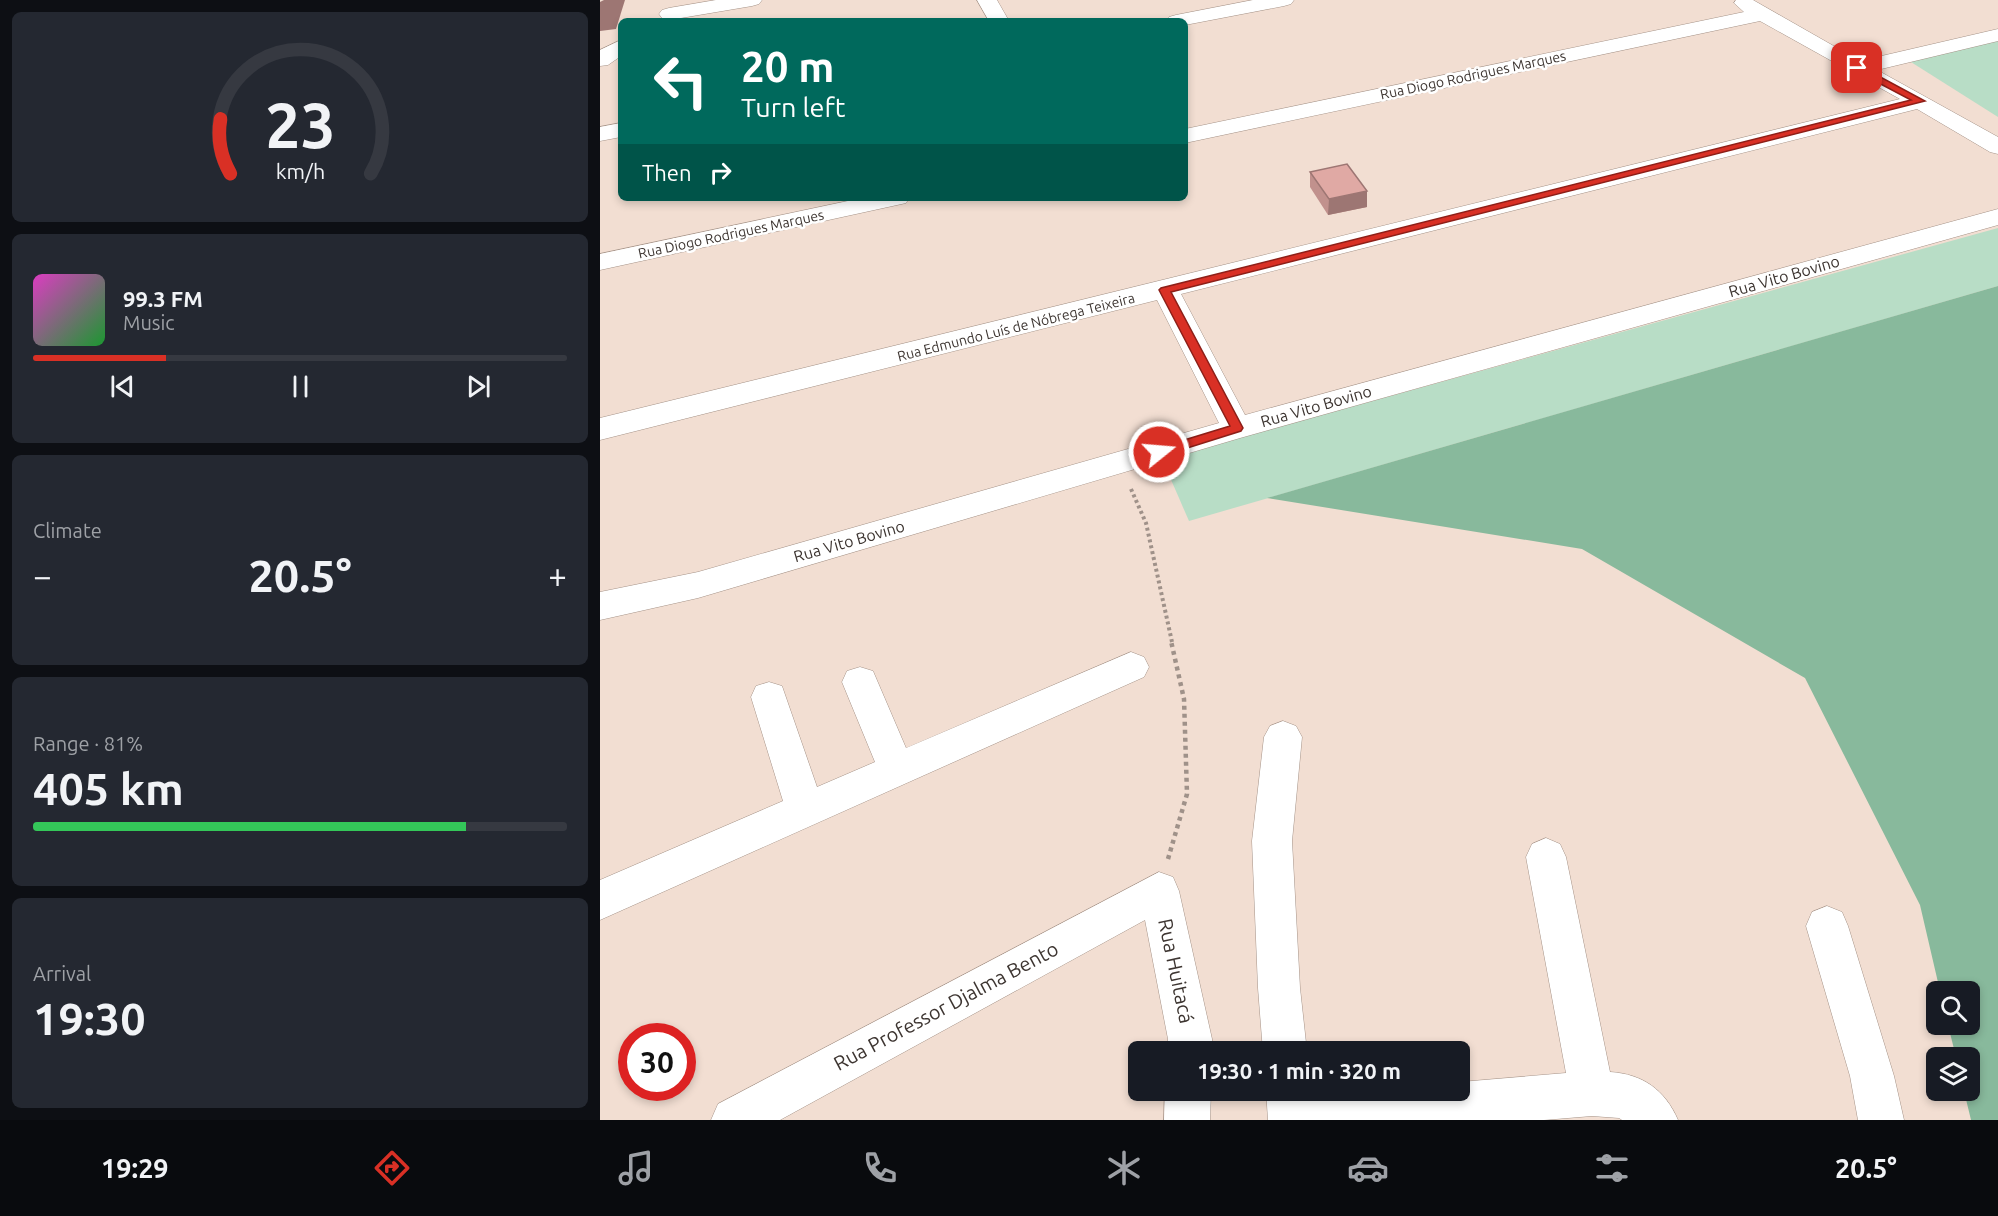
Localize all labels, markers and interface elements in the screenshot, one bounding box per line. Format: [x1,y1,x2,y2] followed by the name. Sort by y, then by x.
[642,42,720,120] icon: left
[1831,42,1882,93] pin
[741,43,835,90] text: 20 m
[1379,47,1567,103] street label: Rua Diogo Rodrigues Marques
[1840,51,1873,84] icon: arrive
[265,90,335,160] text: 23
[741,92,845,122] text: Turn left
[704,156,737,189] icon: right
[275,159,325,183] text: km/h
[642,160,692,185] text: Then
[637,206,825,262] street label: Rua Diogo Rodrigues Marques
[1726,252,1842,300] street label: Rua Vito Bovino
[123,286,203,311] text: 99.3 FM
[896,290,1136,364] street label: Rua Edmundo Luís de Nóbrega Teixeira
[123,311,175,334] text: Music
[106,370,139,403] icon: previous
[284,370,317,403] icon: pause
[462,370,495,403] icon: next
[1258,382,1374,430] street label: Rua Vito Bovino
[1127,420,1191,484] position arrow
[791,517,907,565] street label: Rua Vito Bovino
[33,519,102,542] text: Climate
[248,550,352,601] text: 20.5°
[33,557,52,594] text: −
[548,557,567,594] text: +
[33,732,143,755] text: Range · 81%
[33,763,184,814] text: 405 km
[1154,916,1199,1025] street label: Rua Huitacá
[830,936,1062,1075] street label: Rua Professor Djalma Bento
[33,962,91,985] text: Arrival
[1926,981,1980,1101] map controls
[1926,981,1980,1035] button: search
[33,993,146,1044] text: 19:30
[618,1023,696,1101] speed limit sign: 30
[1926,1047,1980,1101] button: layers
[1197,1058,1401,1083] text: 19:30 · 1 min · 320 m
[371,1147,413,1189] icon: directions
[615,1147,657,1189] icon: music
[859,1147,901,1189] icon: phone
[1103,1147,1145,1189] icon: climate
[1347,1147,1389,1189] icon: car
[1591,1147,1633,1189] icon: filters
[101,1153,169,1183] text: 19:29
[1835,1153,1897,1183] text: 20.5°

